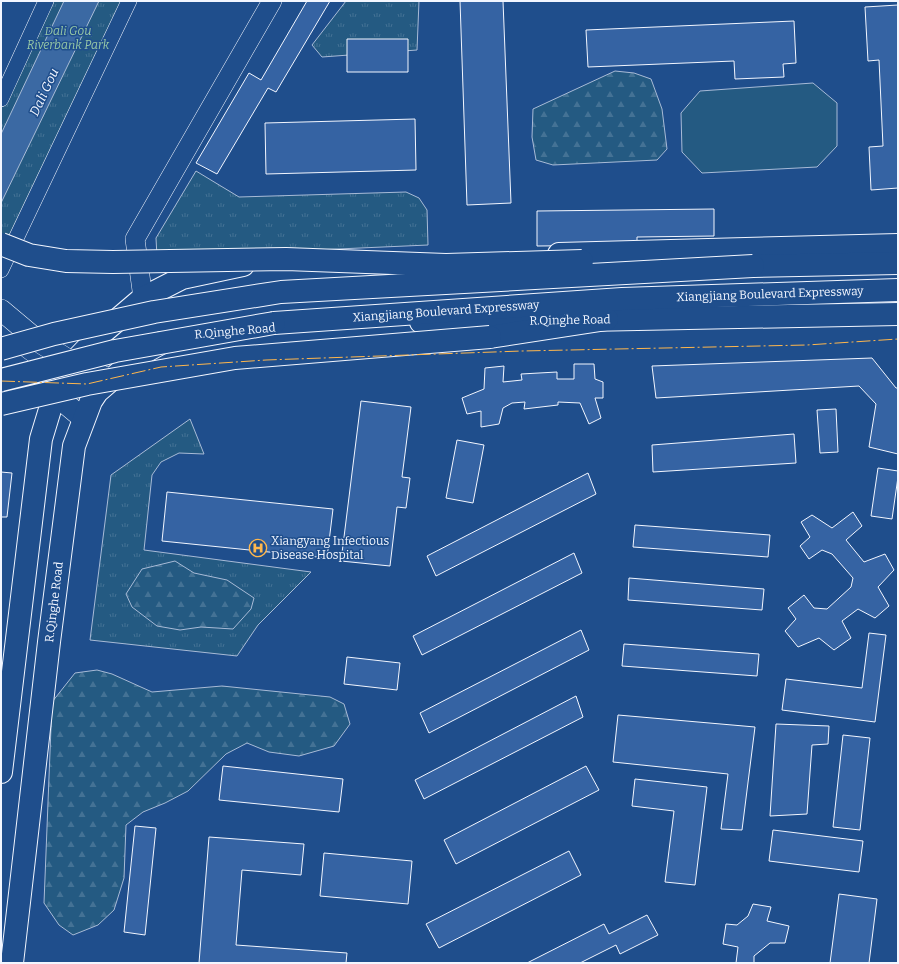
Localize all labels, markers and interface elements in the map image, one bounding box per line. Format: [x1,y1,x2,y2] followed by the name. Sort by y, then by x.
[27,24,110,52] park label: Dali Gou Riverbank Park
[26,66,62,118] water label: Dali Gou
[676,284,864,304] street label: Xiangjiang Boulevard Expressway
[352,297,541,325] street label: Xiangjiang Boulevard Expressway
[529,312,611,328] street label: R.Qinghe Road
[194,320,276,342] street label: R.Qinghe Road
[271,534,389,562] place label: Xiangyang Infectious Disease Hospital
[248,538,268,558] hospital icon: Xiangyang Infectious Disease Hospital
[42,561,66,643] street label: R.Qinghe Road

